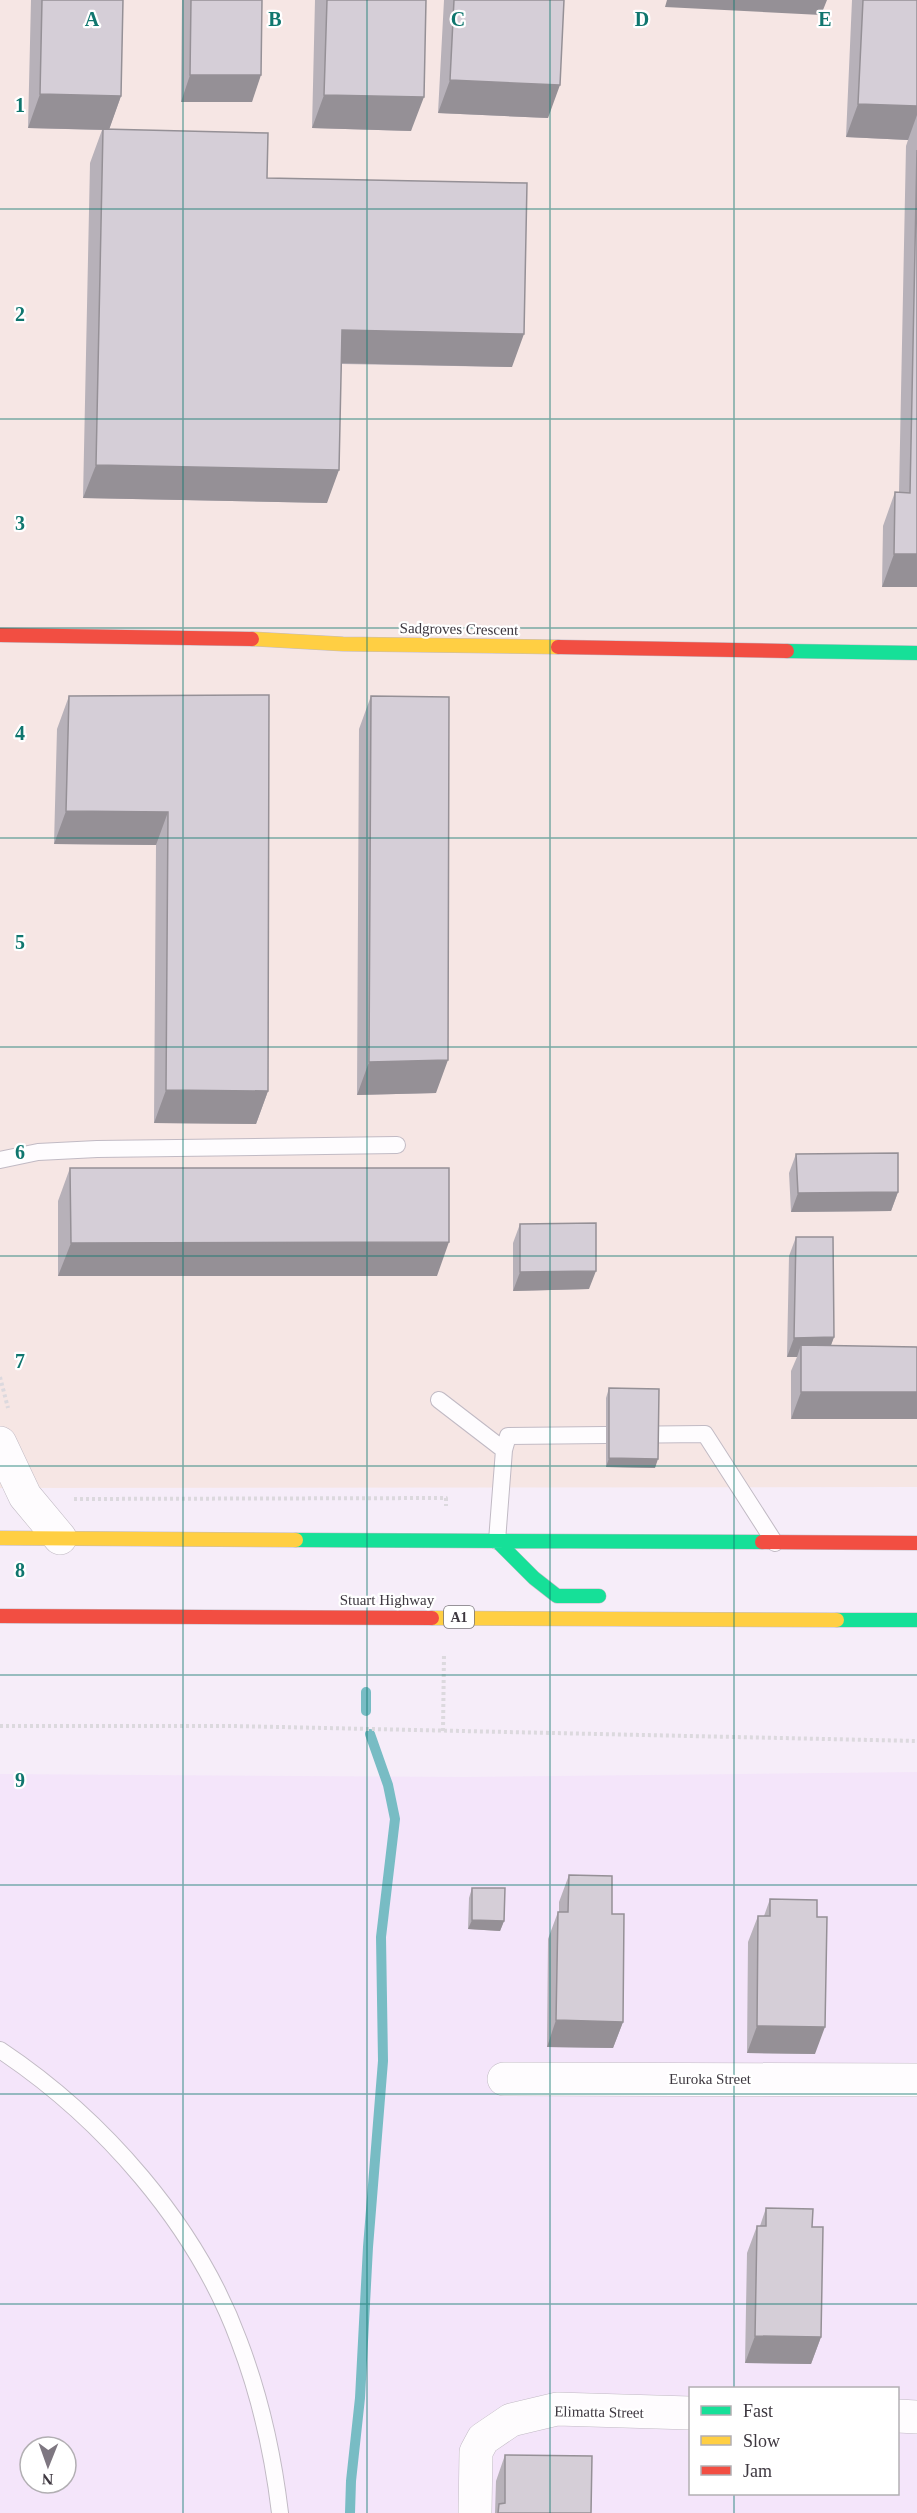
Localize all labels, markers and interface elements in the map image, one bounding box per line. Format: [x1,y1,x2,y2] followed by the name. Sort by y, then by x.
[85,8,100,30] text: A
[268,8,282,30] text: B
[451,8,465,30] text: C
[635,8,649,30] text: D
[818,8,832,30] text: E
[15,94,25,116] text: 1
[15,303,25,325] text: 2
[15,512,25,534] text: 3
[400,620,519,638] street label: Sadgroves Crescent
[15,722,25,744] text: 4
[15,931,25,953] text: 5
[15,1141,25,1163] text: 6
[15,1350,25,1372] text: 7
[15,1559,25,1581] text: 8
[340,1592,435,1608] street label: Stuart Highway
[444,1606,474,1628] road number: A1
[15,1769,25,1791] text: 9
[669,2071,752,2087] street label: Euroka Street
[689,2387,899,2495] legend
[743,2401,773,2421] text: Fast
[554,2403,645,2421] street label: Elimatta Street
[743,2431,780,2451] text: Slow
[18,2435,78,2495] north arrow
[743,2461,772,2481] text: Jam
[41,2471,54,2488] text: N

